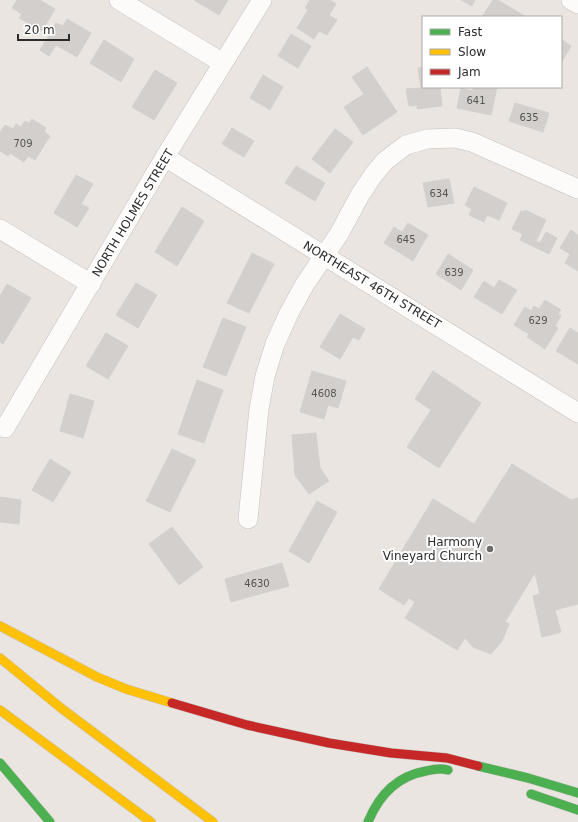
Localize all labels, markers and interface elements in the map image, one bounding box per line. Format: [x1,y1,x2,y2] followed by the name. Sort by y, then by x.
[18,16,69,42] scale bar
[422,16,562,88] legend
[24,23,55,37] text: 20 m
[458,25,482,39] text: Fast
[458,45,486,59] text: Slow
[457,65,481,79] text: Jam
[466,95,486,106] house number: 641
[519,112,539,123] house number: 635
[13,138,33,149] house number: 709
[89,146,177,279] street label: NORTH HOLMES STREET
[429,188,449,199] house number: 634
[396,234,416,245] house number: 645
[301,238,444,332] street label: NORTHEAST 46TH STREET
[444,267,464,278] house number: 639
[528,315,548,326] house number: 629
[311,388,337,399] house number: 4608
[383,535,482,563] place label: Harmony Vineyard Church
[485,544,495,554] marker: Harmony Vineyard Church
[244,578,270,589] house number: 4630

